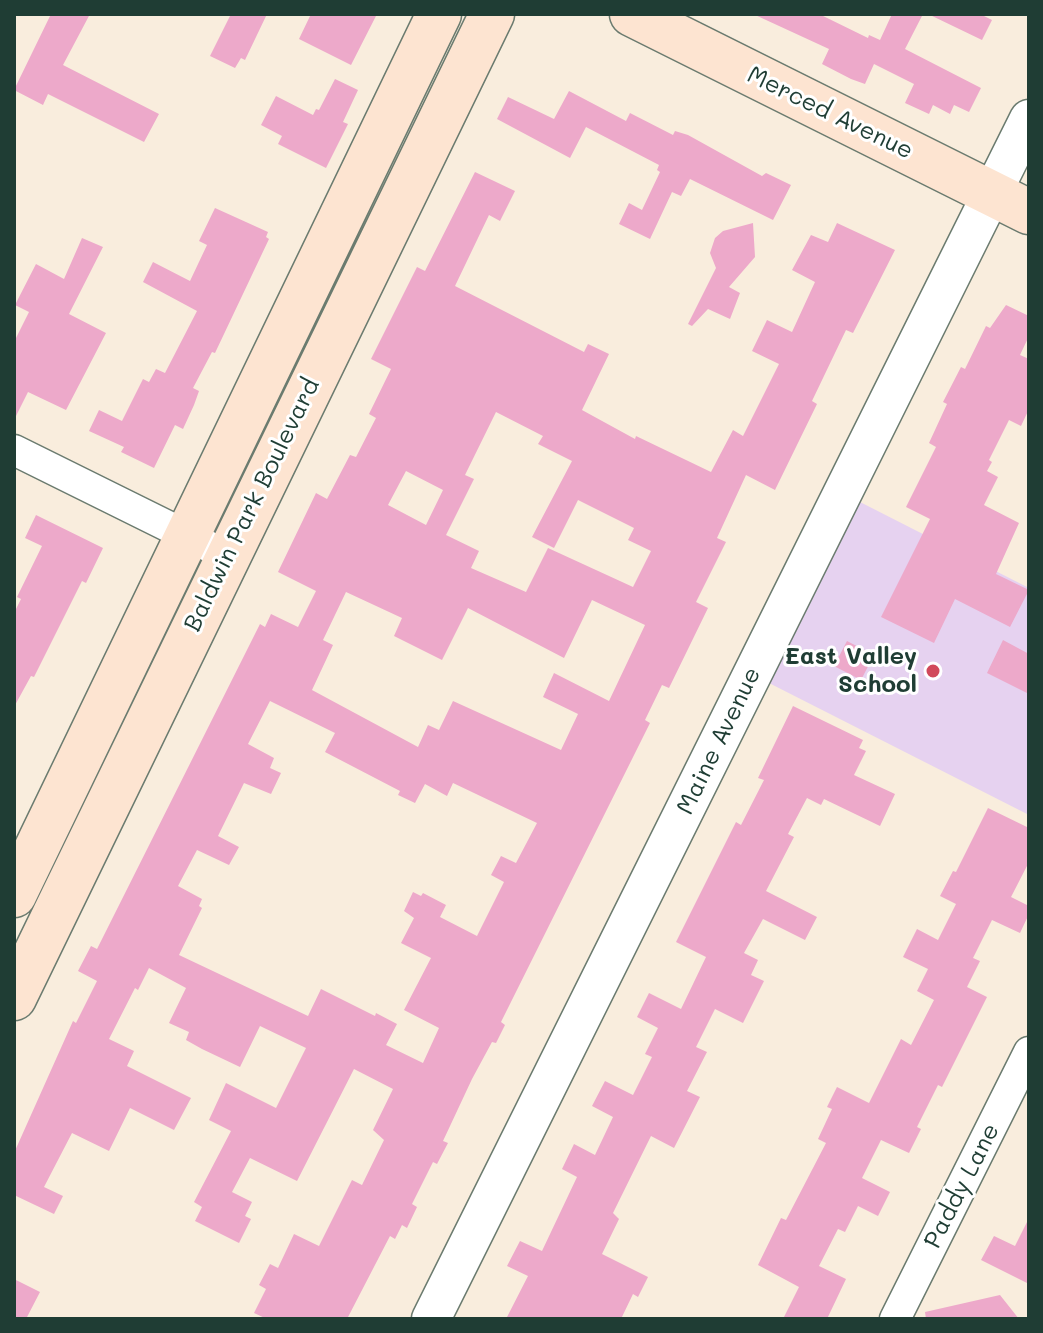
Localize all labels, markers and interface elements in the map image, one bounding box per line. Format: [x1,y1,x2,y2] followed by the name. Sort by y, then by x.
[742,60,918,166] street label: Merced Avenue
[178,374,326,636] street label: Baldwin Park Boulevard
[785,643,917,699] place label: East Valley School
[924,662,942,680] marker: East Valley School
[671,663,767,819] street label: Maine Avenue
[918,1119,1006,1253] street label: Paddy Lane

